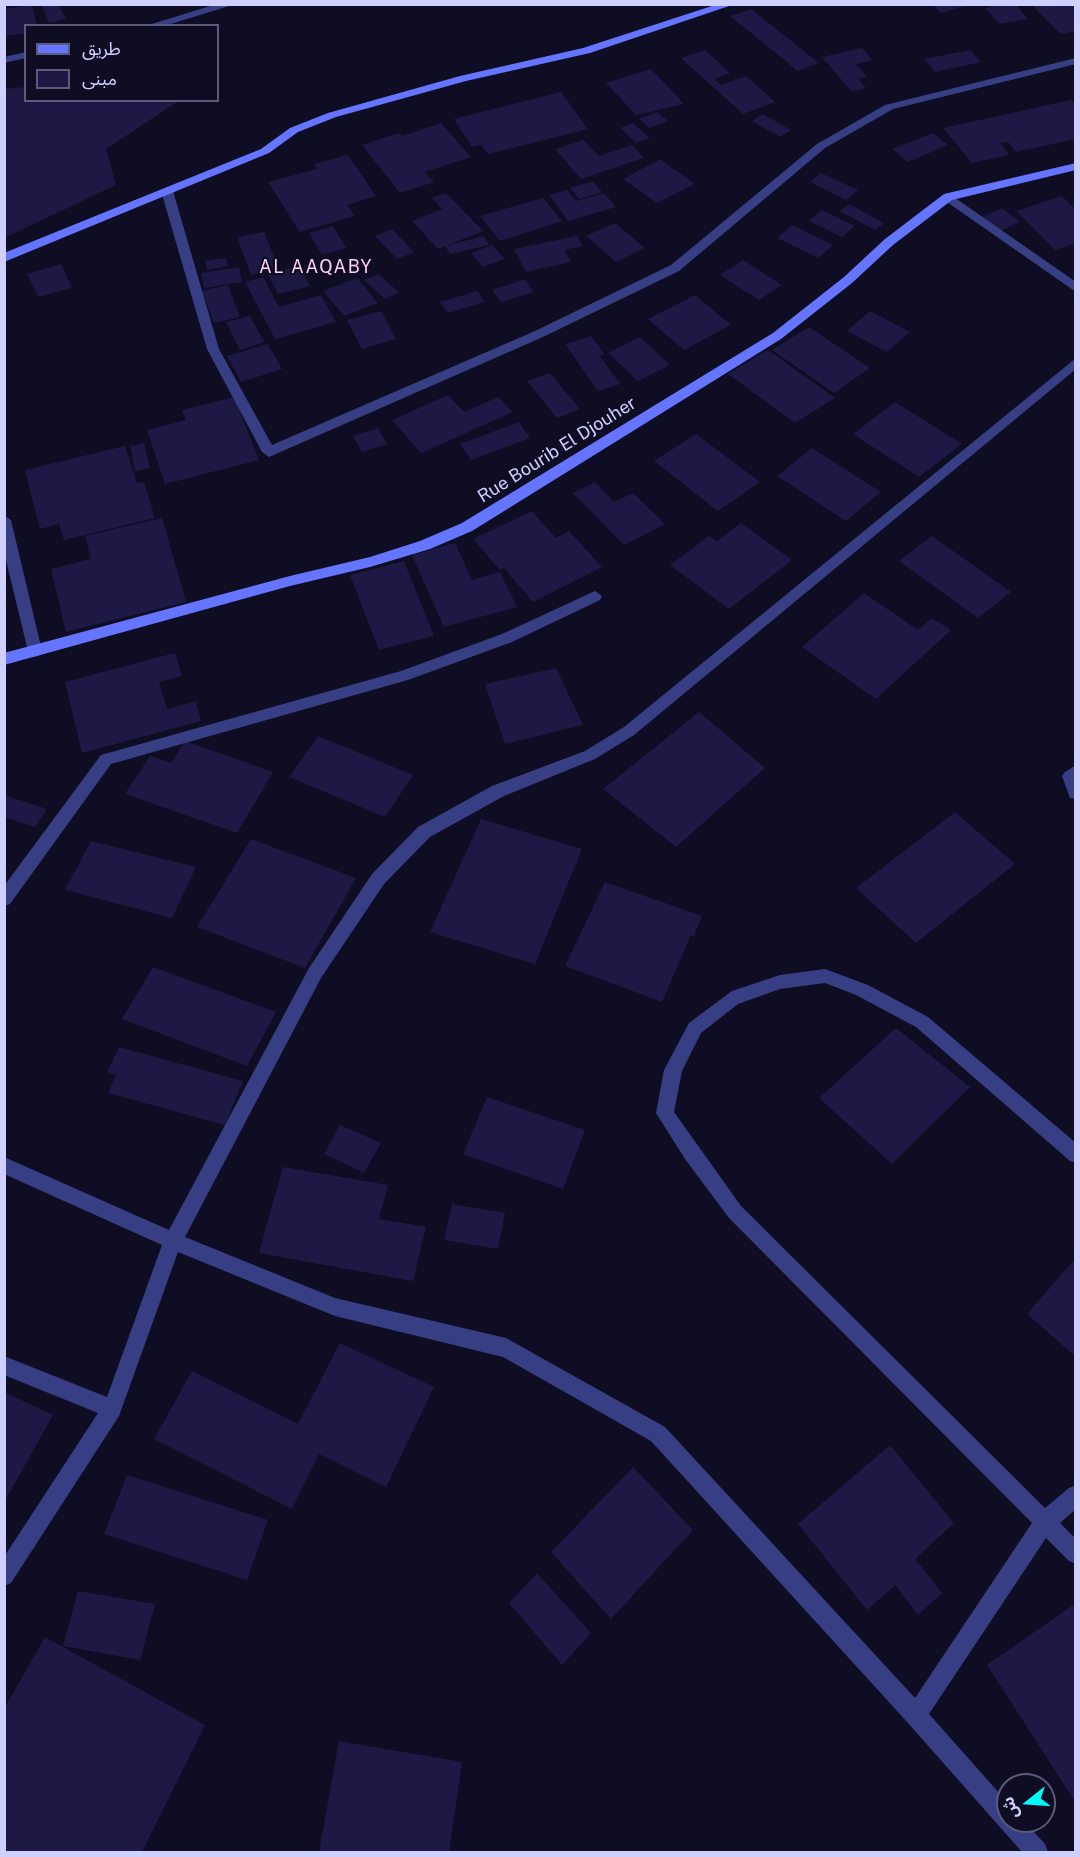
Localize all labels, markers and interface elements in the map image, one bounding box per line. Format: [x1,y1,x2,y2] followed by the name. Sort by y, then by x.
[24,24,219,102] legend
[82,38,121,59] text: طريق
[82,68,117,89] text: مبنى
[259,256,373,278] district label: AL AAQABY
[474,392,640,508] street label: Rue Bourib El Djouher
[996,1773,1056,1833] north arrow
[998,1795,1023,1821] text: ش

